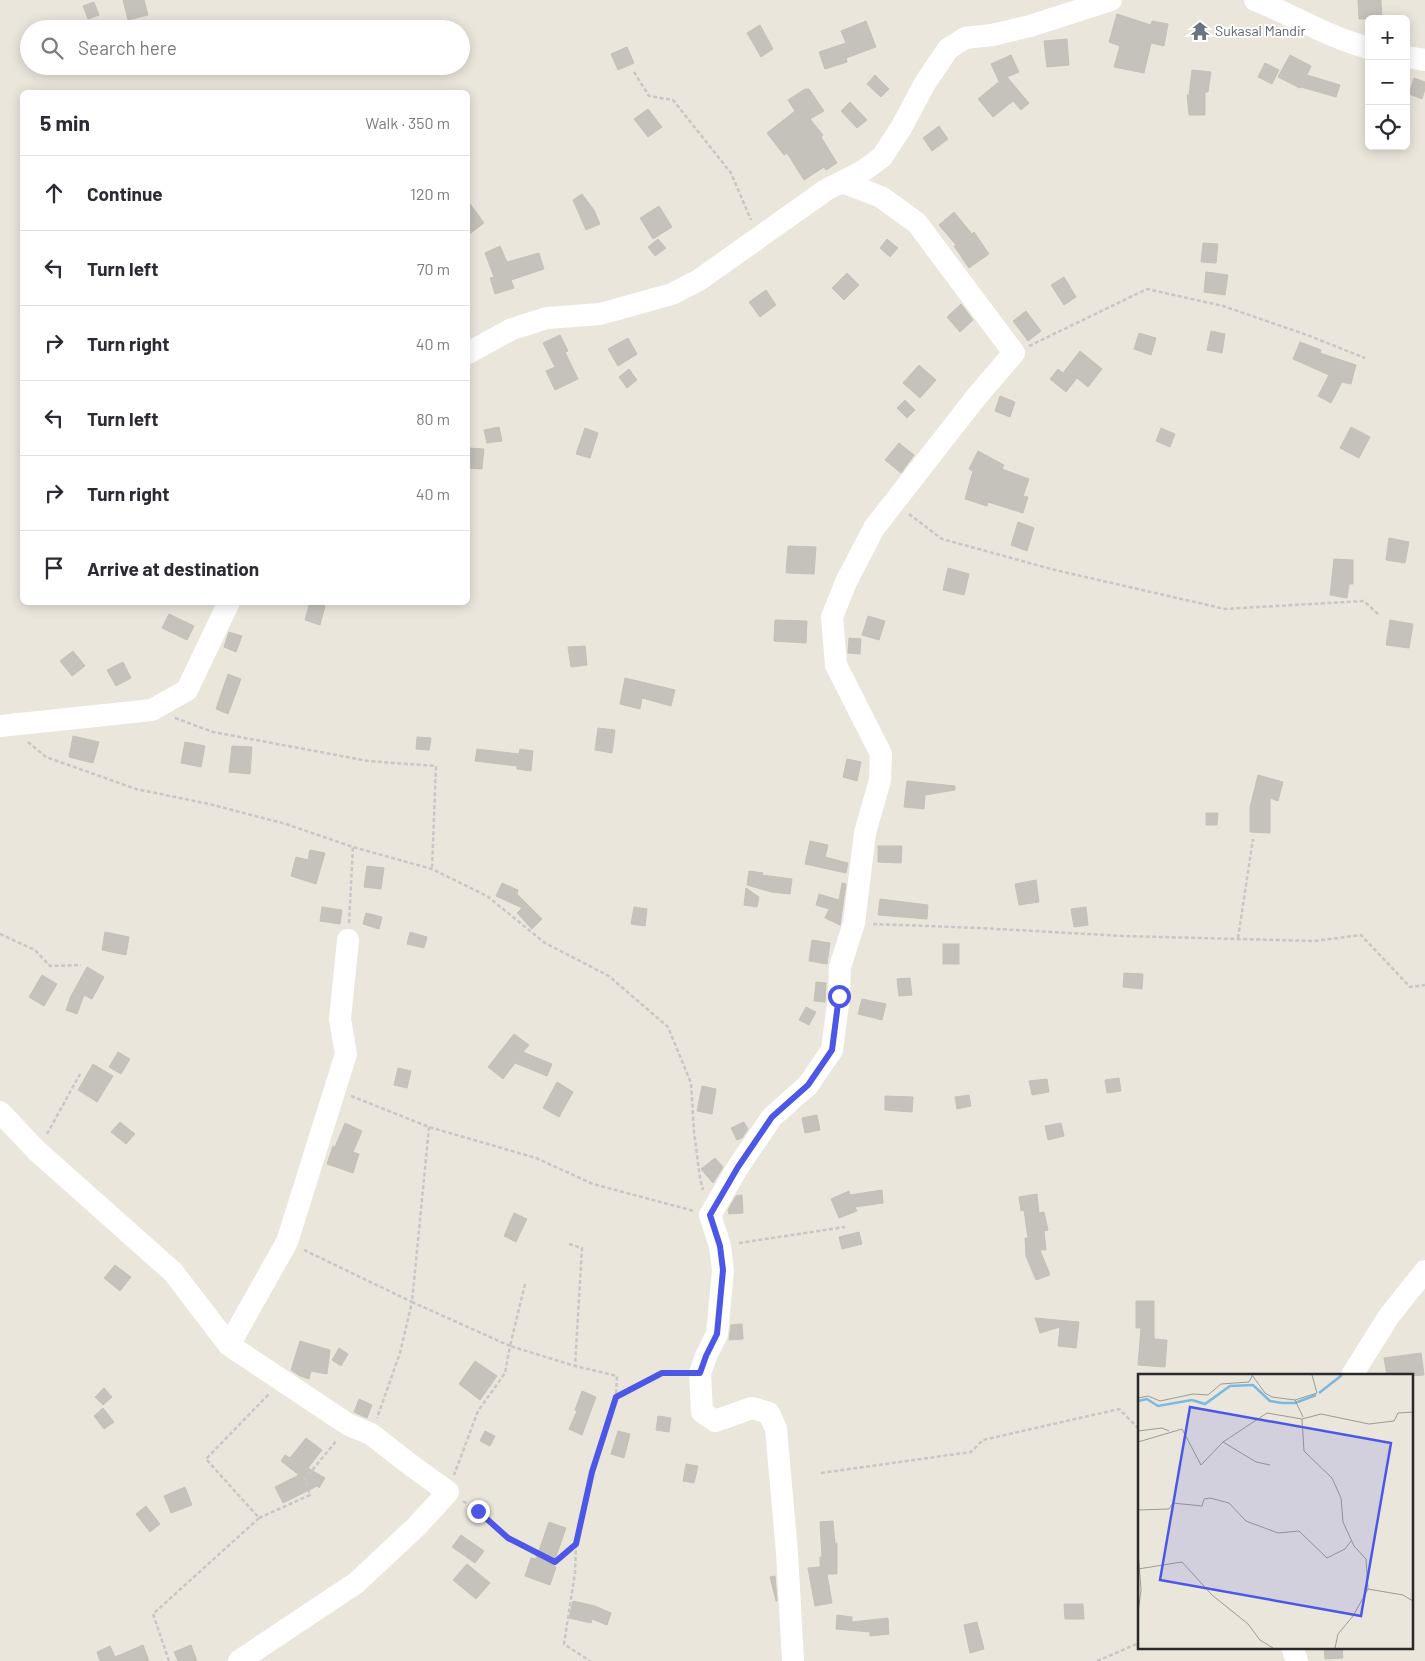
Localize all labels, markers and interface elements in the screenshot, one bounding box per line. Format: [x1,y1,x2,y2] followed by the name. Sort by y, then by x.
[1365,15,1410,150] map controls
[1365,15,1410,60] button: +
[20,20,470,75] search box
[1189,20,1211,42] temple icon: Sukasal Mandir
[1215,22,1306,39] place label: Sukasal Mandir
[38,34,66,62] icon: search
[78,36,177,59] text: Search here
[1365,60,1410,105] button: −
[1365,105,1410,150] button: locate
[40,110,90,135] text: 5 min
[365,113,450,132] text: Walk · 350 m
[40,179,68,207] icon: ahead
[87,182,163,205] text: Continue
[410,184,450,203] text: 120 m
[40,254,68,282] icon: left
[87,257,158,280] text: Turn left
[417,259,450,278] text: 70 m
[40,329,68,357] icon: right
[87,332,169,355] text: Turn right
[416,334,450,353] text: 40 m
[40,404,68,432] icon: left
[87,407,158,430] text: Turn left
[416,409,450,428] text: 80 m
[40,479,68,507] icon: right
[87,482,169,505] text: Turn right
[416,484,450,503] text: 40 m
[40,554,68,582] icon: arrive
[87,557,259,580] text: Arrive at destination
[828,985,851,1008] route start
[1138,1374,1412,1648] inset map
[467,1500,490,1523] route end

